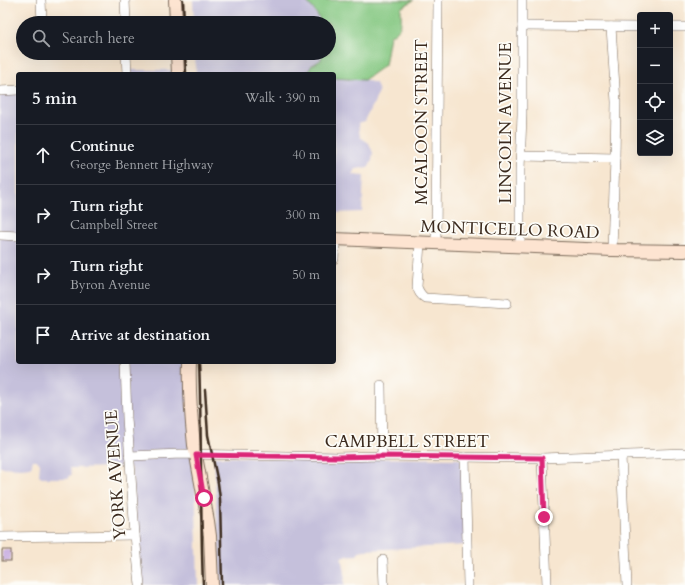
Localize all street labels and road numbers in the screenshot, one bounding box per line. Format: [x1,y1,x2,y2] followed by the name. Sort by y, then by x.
[410,39,433,205] street label: MCALOON STREET
[494,42,517,204] street label: LINCOLN AVENUE
[420,215,600,244] street label: MONTICELLO ROAD
[99,409,132,541] street label: YORK AVENUE
[325,430,489,453] street label: CAMPBELL STREET

